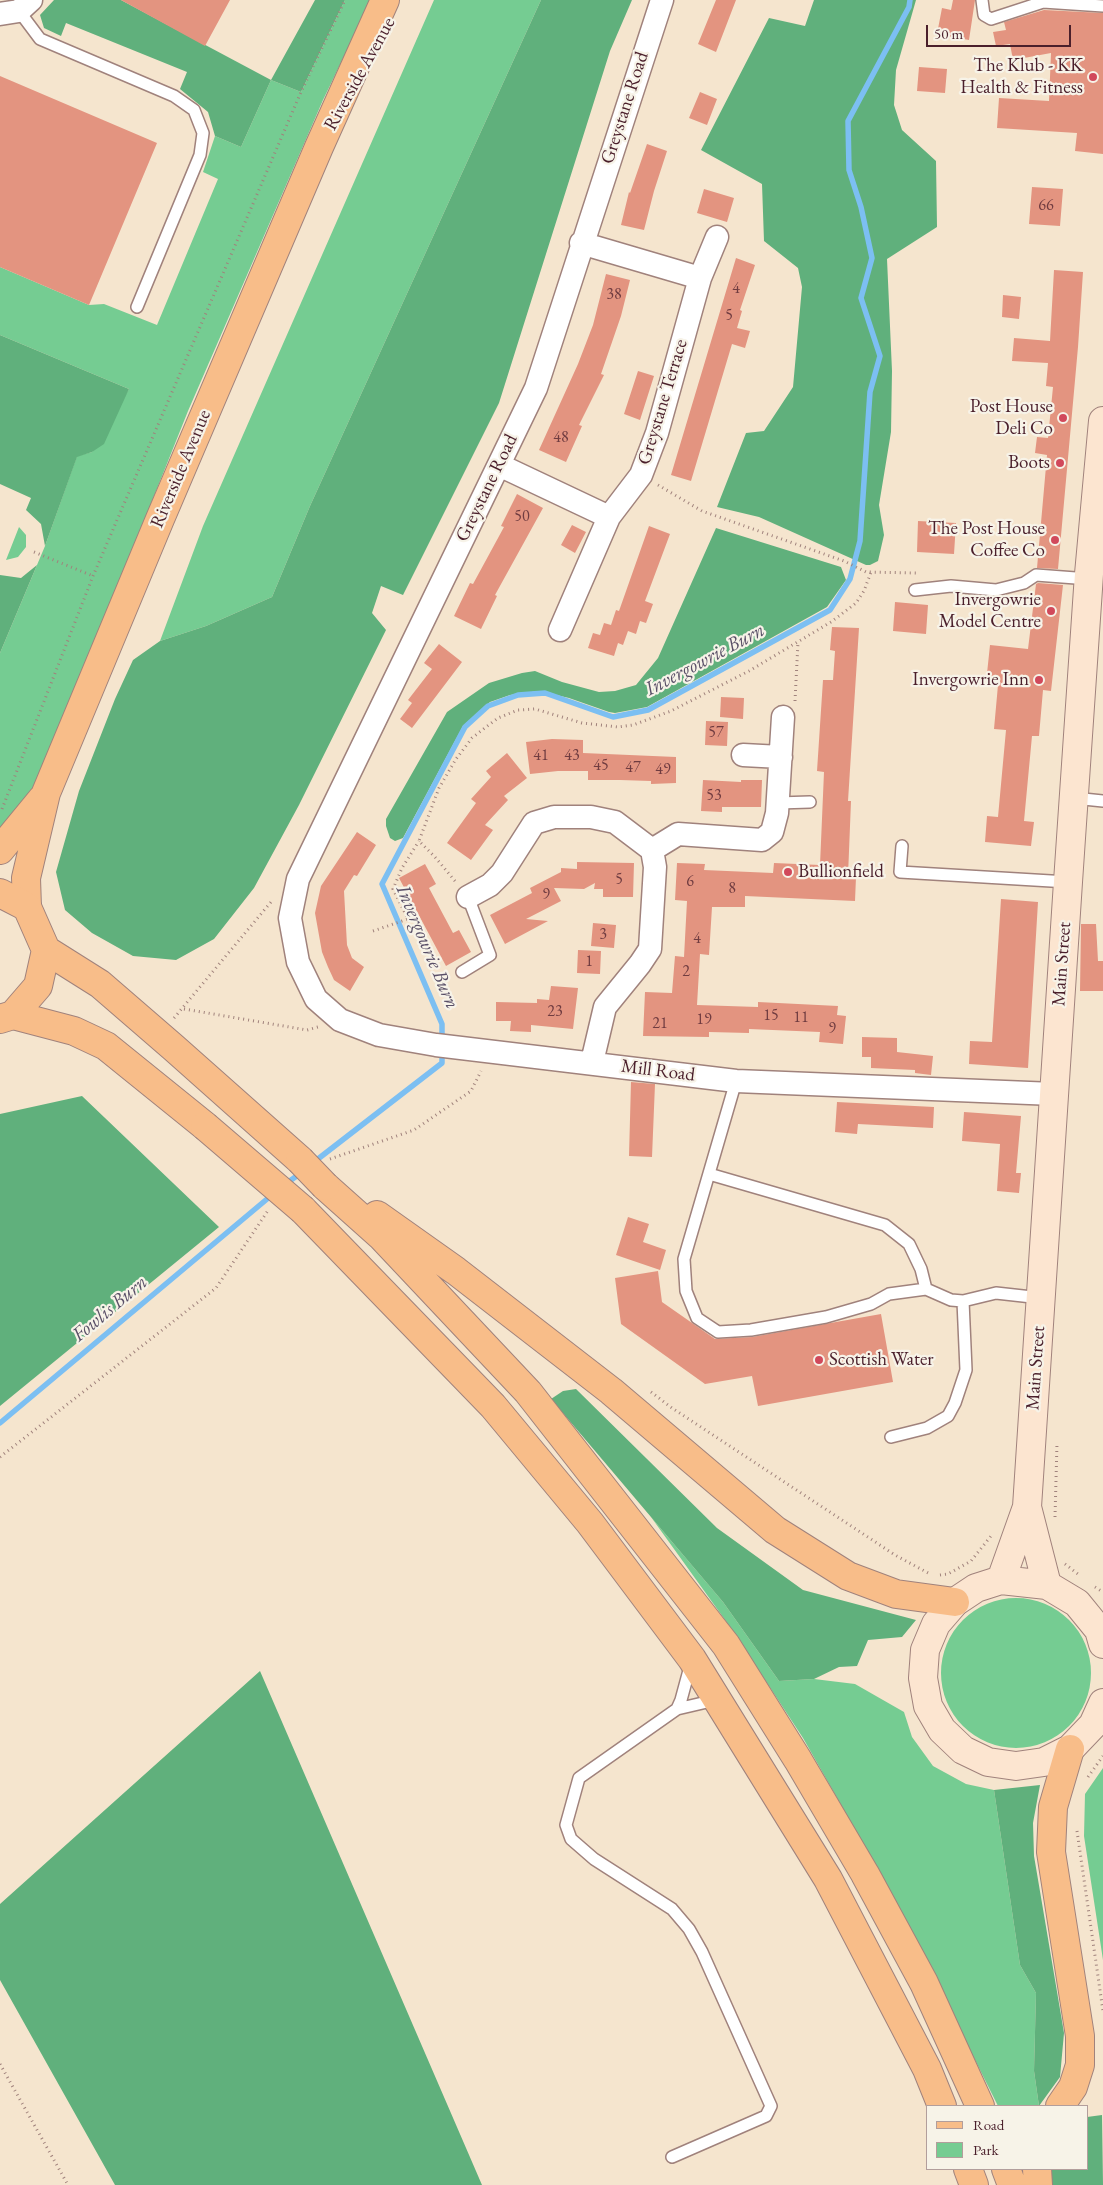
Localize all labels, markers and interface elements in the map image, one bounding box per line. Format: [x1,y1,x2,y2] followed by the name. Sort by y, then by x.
[319,13,401,135] street label: Riverside Avenue
[928,15,1073,47] scale bar
[934,24,963,43] text: 50 m
[596,49,654,167] street label: Greystane Road
[960,55,1083,99] place label: The Klub - KK Health & Fitness
[1087,71,1099,83] marker: The Klub - KK Health & Fitness
[1038,196,1054,216] house number: 66
[732,279,740,299] house number: 4
[606,285,622,305] house number: 38
[725,306,733,326] house number: 5
[633,336,693,468] street label: Greystane Terrace
[970,396,1053,440] place label: Post House Deli Co
[146,407,216,531] street label: Riverside Avenue
[1057,412,1069,424] marker: Post House Deli Co
[553,428,569,448] house number: 48
[451,431,523,545] street label: Greystane Road
[1008,452,1050,474] place label: Boots
[1054,457,1066,469] marker: Boots
[514,507,530,527] house number: 50
[928,518,1045,562] place label: The Post House Coffee Co
[1049,534,1061,546] marker: The Post House Coffee Co
[939,589,1041,633] place label: Invergowrie Model Centre
[1045,605,1057,617] marker: Invergowrie Model Centre
[641,618,769,702] water label: Invergowrie Burn
[912,669,1029,691] place label: Invergowrie Inn
[1033,674,1045,686] marker: Invergowrie Inn
[708,723,724,743] house number: 57
[533,746,549,766] house number: 41
[564,746,580,766] house number: 43
[593,756,609,776] house number: 45
[625,758,641,778] house number: 47
[655,760,671,780] house number: 49
[706,786,722,806] house number: 53
[798,861,884,883] place label: Bullionfield
[782,866,794,878] marker: Bullionfield
[615,870,623,890] house number: 5
[686,872,694,892] house number: 6
[728,879,736,899] house number: 8
[390,882,464,1012] water label: Invergowrie Burn
[542,885,550,905] house number: 9
[1048,921,1076,1007] street label: Main Street
[599,925,607,945] house number: 3
[693,929,701,949] house number: 4
[585,952,593,972] house number: 1
[682,962,690,982] house number: 2
[547,1002,563,1022] house number: 23
[763,1006,779,1026] house number: 15
[793,1008,809,1028] house number: 11
[696,1010,712,1030] house number: 19
[652,1014,668,1034] house number: 21
[828,1019,836,1039] house number: 9
[620,1055,696,1087] street label: Mill Road
[68,1271,152,1347] water label: Fowlis Burn
[1022,1325,1050,1411] street label: Main Street
[829,1349,934,1371] place label: Scottish Water
[813,1354,825,1366] marker: Scottish Water
[926,2105,1088,2170] legend
[973,2115,1004,2134] text: Road
[973,2140,999,2159] text: Park

